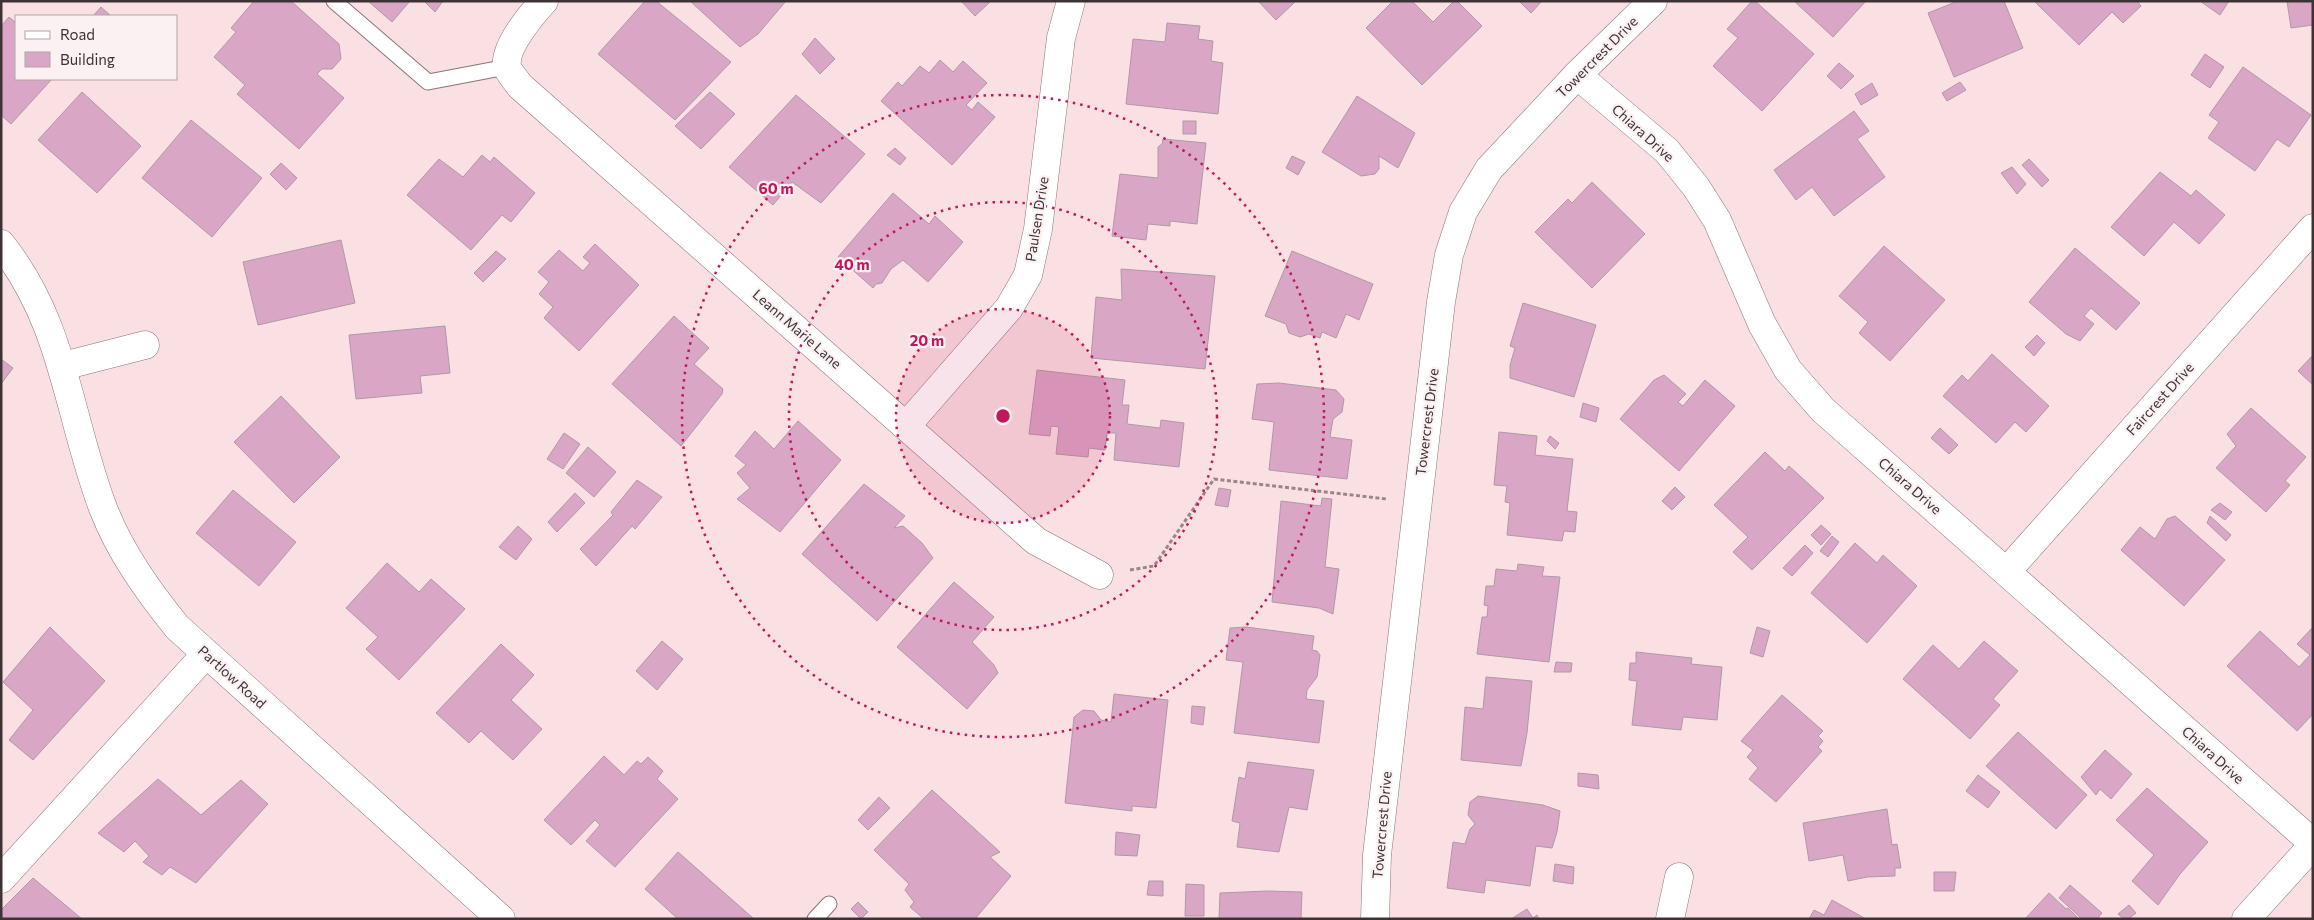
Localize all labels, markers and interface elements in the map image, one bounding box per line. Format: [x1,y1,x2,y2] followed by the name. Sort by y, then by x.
[1552,12,1641,101] street label: Towercrest Drive
[15,15,178,80] legend
[60,25,95,43] text: Road
[60,50,115,68] text: Building
[1609,100,1678,165] street label: Chiara Drive
[1021,175,1052,263] street label: Paulsen Drive
[758,179,794,197] text: 60 m
[834,255,870,273] text: 40 m
[749,285,845,372] street label: Leann Marie Lane
[910,331,944,349] text: 20 m
[2122,359,2197,439] street label: Faircrest Drive
[1411,367,1442,477] street label: Towercrest Drive
[994,407,1012,425] centre of rings
[1875,454,1945,518] street label: Chiara Drive
[195,642,270,712] street label: Partlow Road
[2179,722,2248,787] street label: Chiara Drive
[1368,770,1395,879] street label: Towercrest Drive

